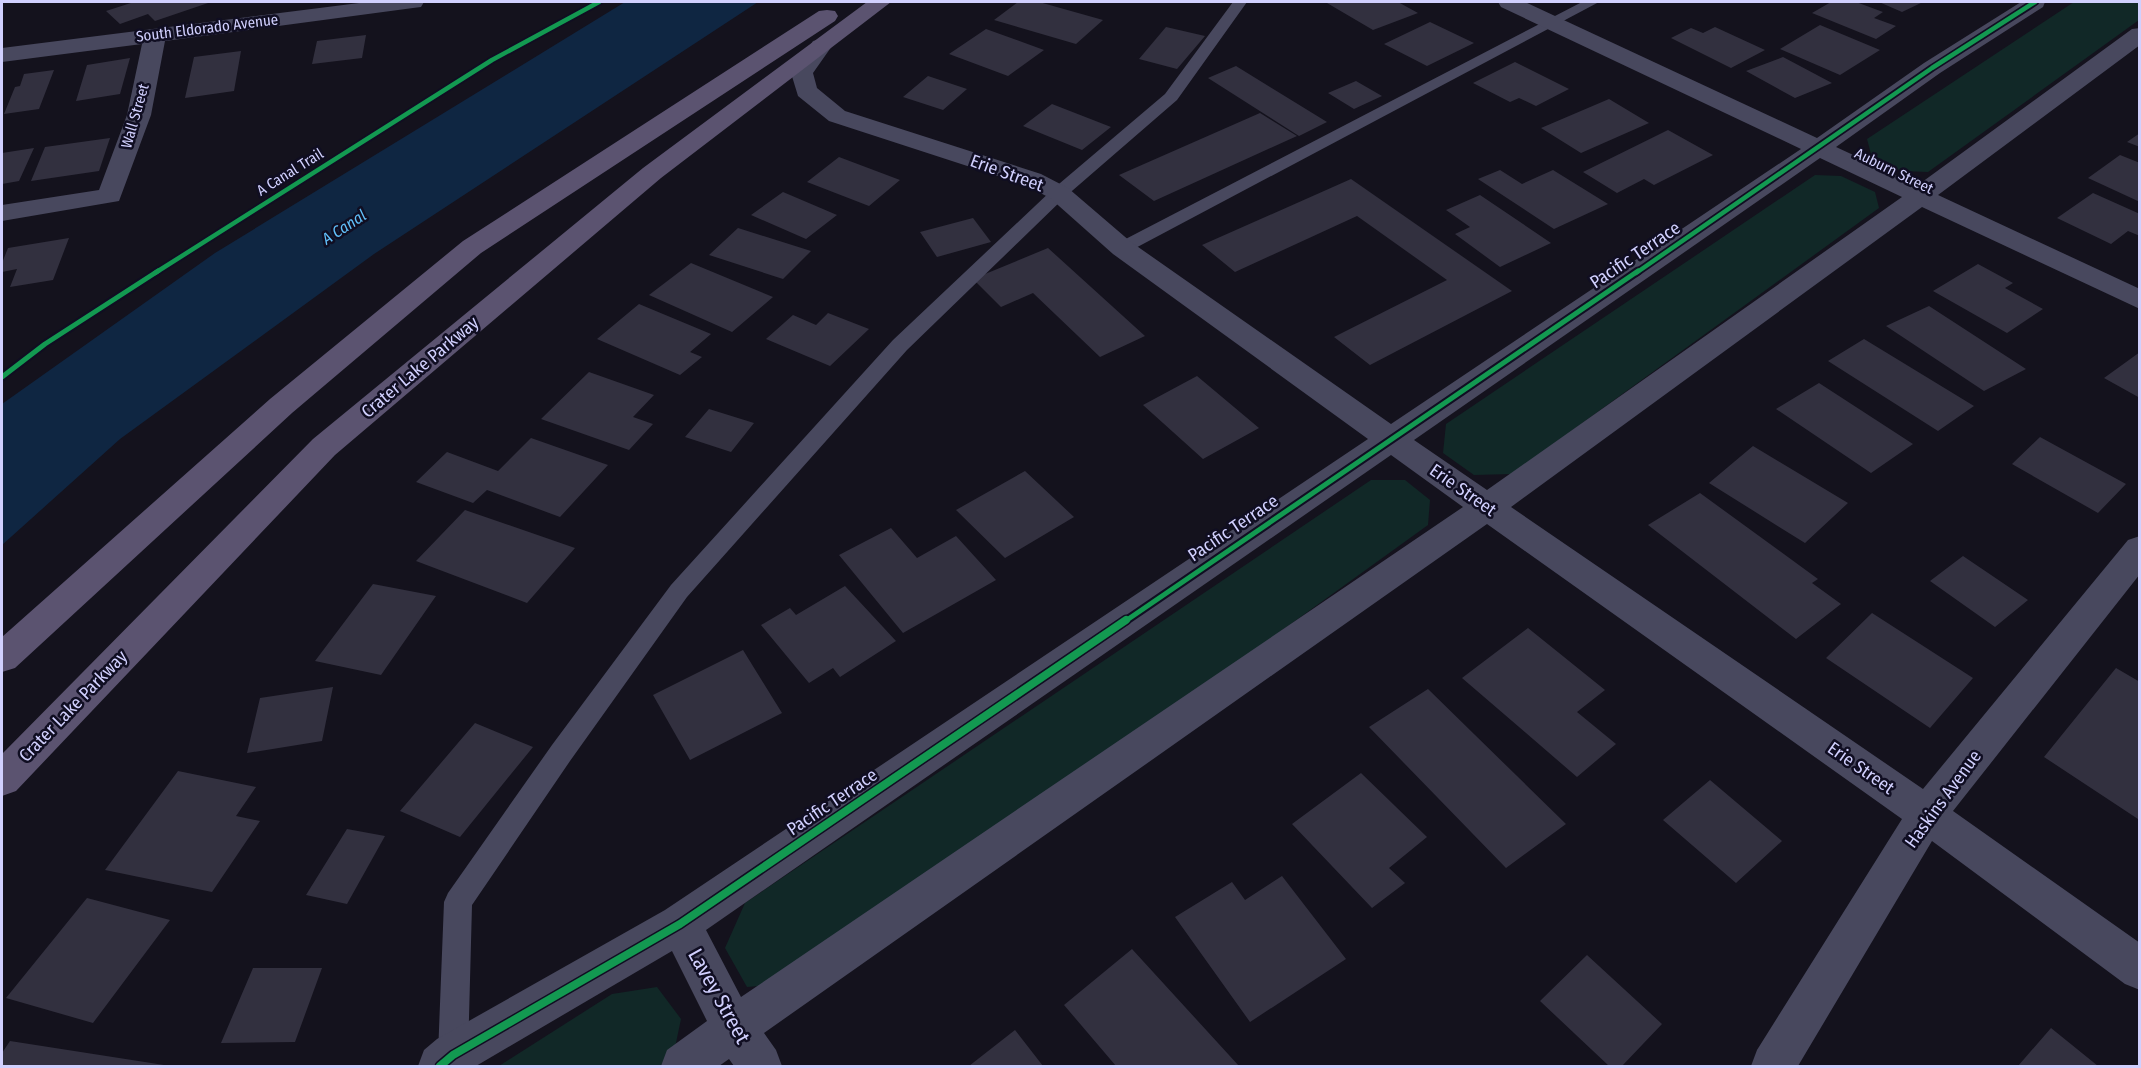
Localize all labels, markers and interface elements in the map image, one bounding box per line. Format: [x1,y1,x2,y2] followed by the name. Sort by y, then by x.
[135,10,279,46] street label: South Eldorado Avenue
[117,82,153,150] street label: Wall Street
[253,144,327,200] street label: A Canal Trail
[1852,144,1936,198] street label: Auburn Street
[967,150,1047,196] street label: Erie Street
[317,206,370,249] water label: A Canal
[1586,217,1684,293] street label: Pacific Terrace
[357,311,483,423] street label: Crater Lake Parkway
[1425,459,1501,521] street label: Erie Street
[1184,490,1282,566] street label: Pacific Terrace
[14,646,132,766] street label: Crater Lake Parkway
[1823,737,1899,799] street label: Erie Street
[1900,746,1986,852] street label: Haskins Avenue
[783,764,881,840] street label: Pacific Terrace
[682,944,756,1048] street label: Lavey Street

